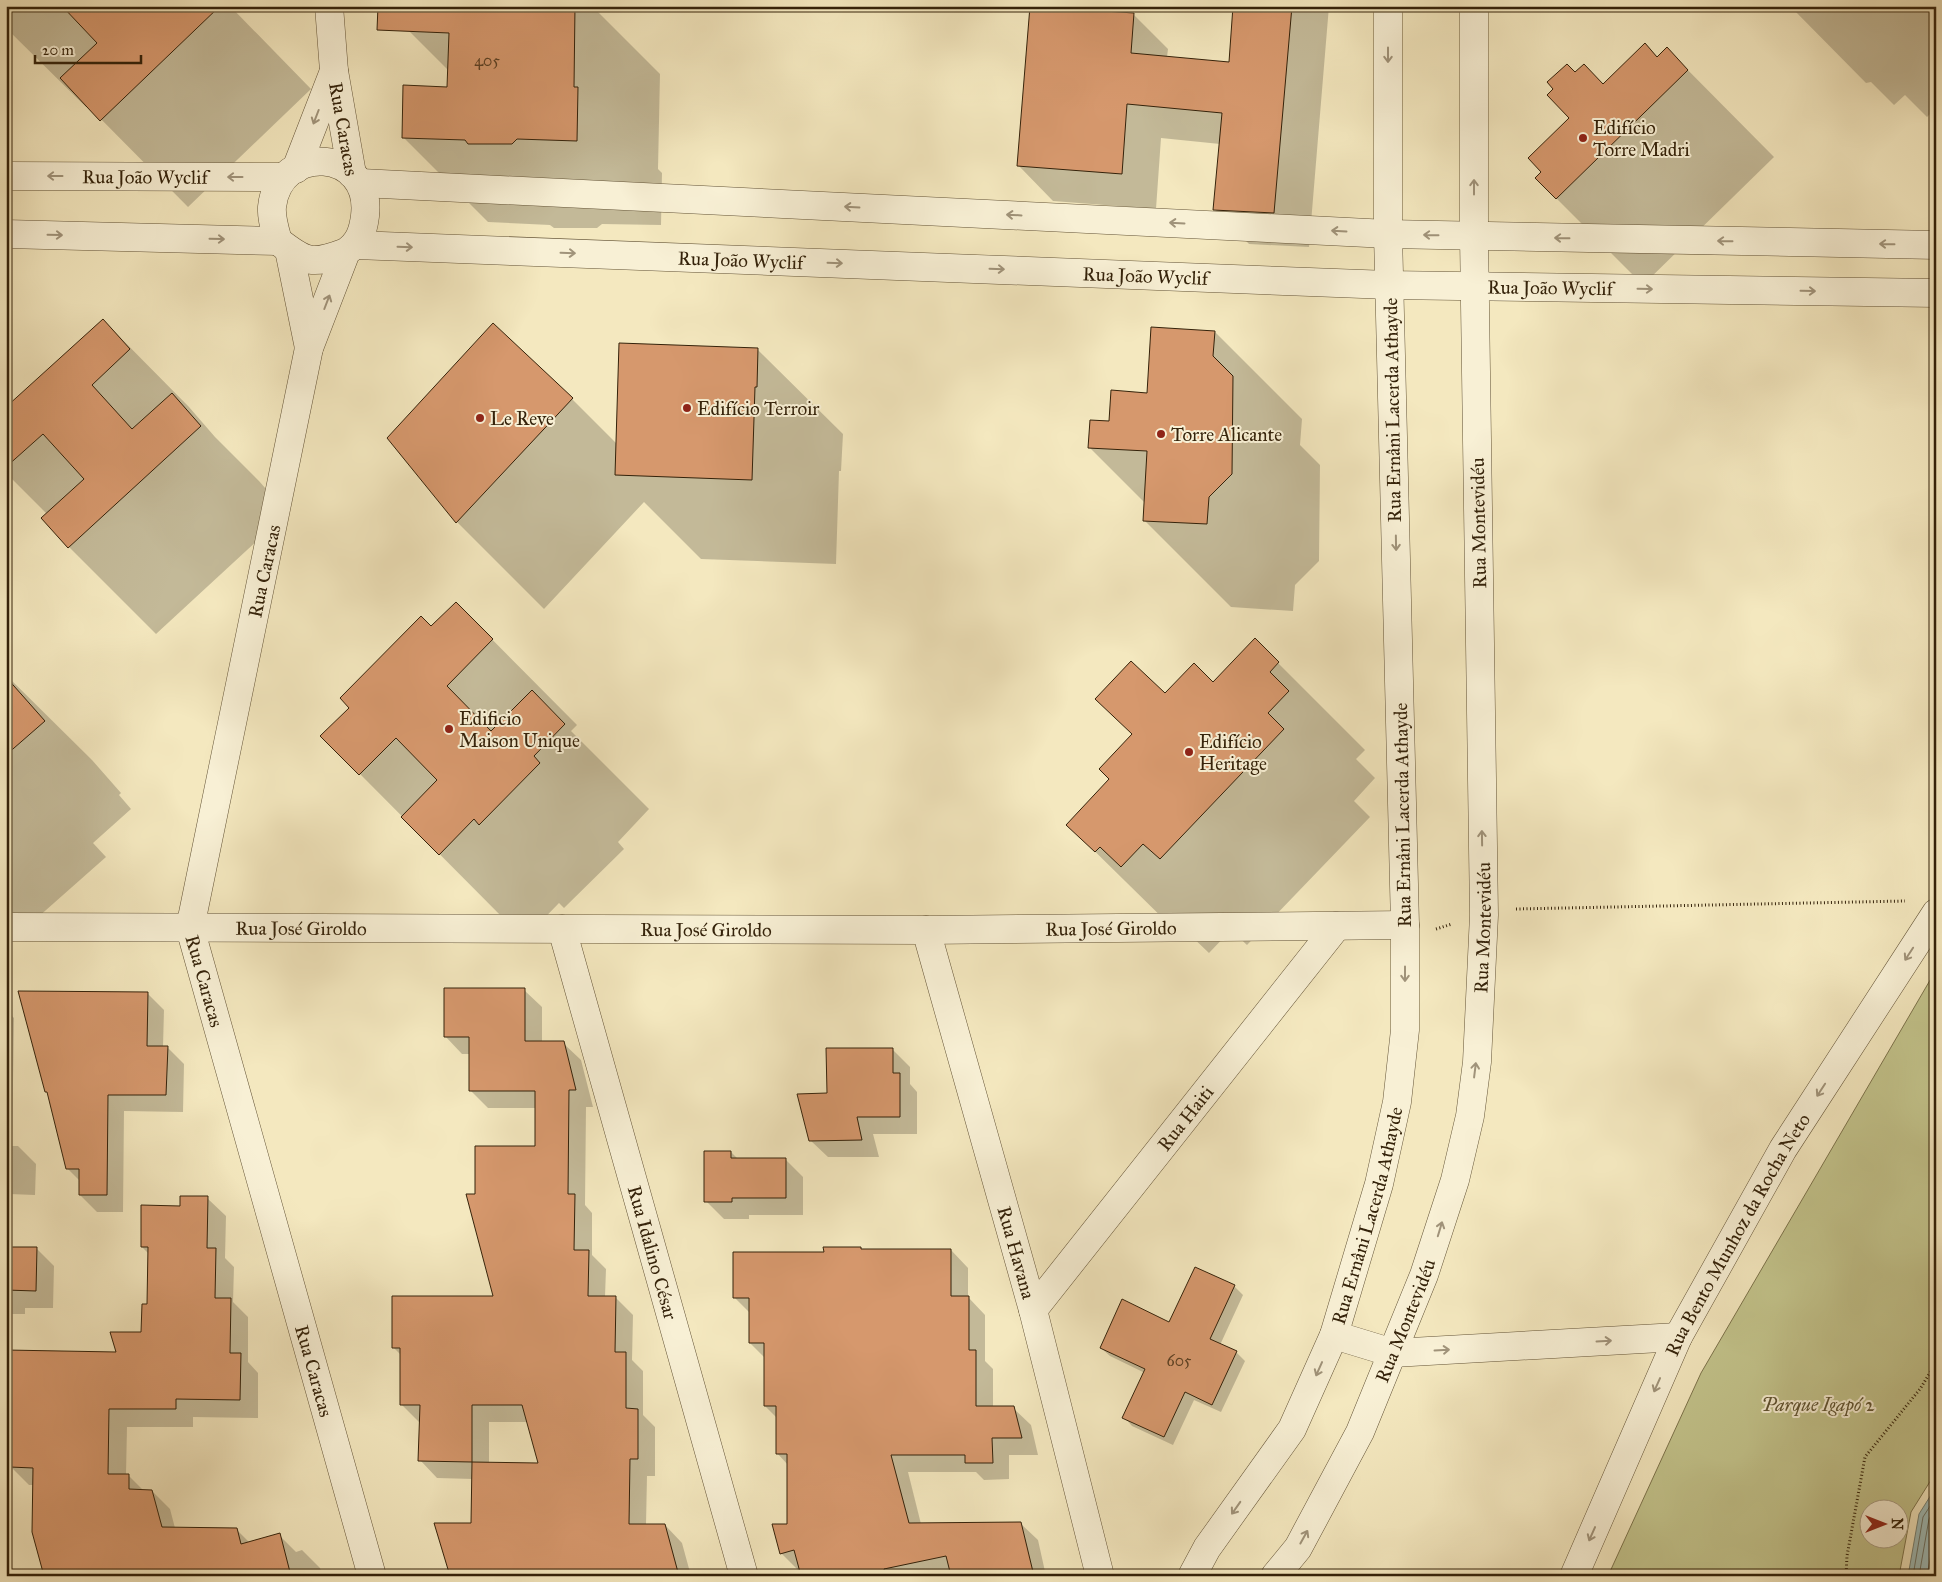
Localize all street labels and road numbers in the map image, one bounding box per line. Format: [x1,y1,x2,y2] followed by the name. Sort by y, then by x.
[324,80,363,178] street label: Rua Caracas
[82,165,210,189] street label: Rua João Wyclif
[677,246,807,274] street label: Rua João Wyclif
[1082,262,1211,290] street label: Rua João Wyclif
[1487,275,1616,300] street label: Rua João Wyclif
[1379,297,1406,523] street label: Rua Ernâni Lacerda Athayde
[1466,457,1491,589] street label: Rua Montevidéu
[243,522,286,620] street label: Rua Caracas
[1389,702,1416,928] street label: Rua Ernâni Lacerda Athayde
[1469,862,1496,994] street label: Rua Montevidéu
[1045,916,1177,941] street label: Rua José Giroldo
[235,917,367,941] street label: Rua José Giroldo
[640,918,772,942] street label: Rua José Giroldo
[181,932,228,1030] street label: Rua Caracas
[1153,1081,1218,1156] street label: Rua Haiti
[1327,1105,1408,1327] street label: Rua Ernâni Lacerda Athayde
[1660,1109,1815,1359] street label: Rua Bento Munhoz da Rocha Neto
[623,1183,683,1323] street label: Rua Idalino César
[992,1204,1041,1302] street label: Rua Havana
[1370,1256,1440,1386] street label: Rua Montevidéu
[290,1322,338,1420] street label: Rua Caracas

